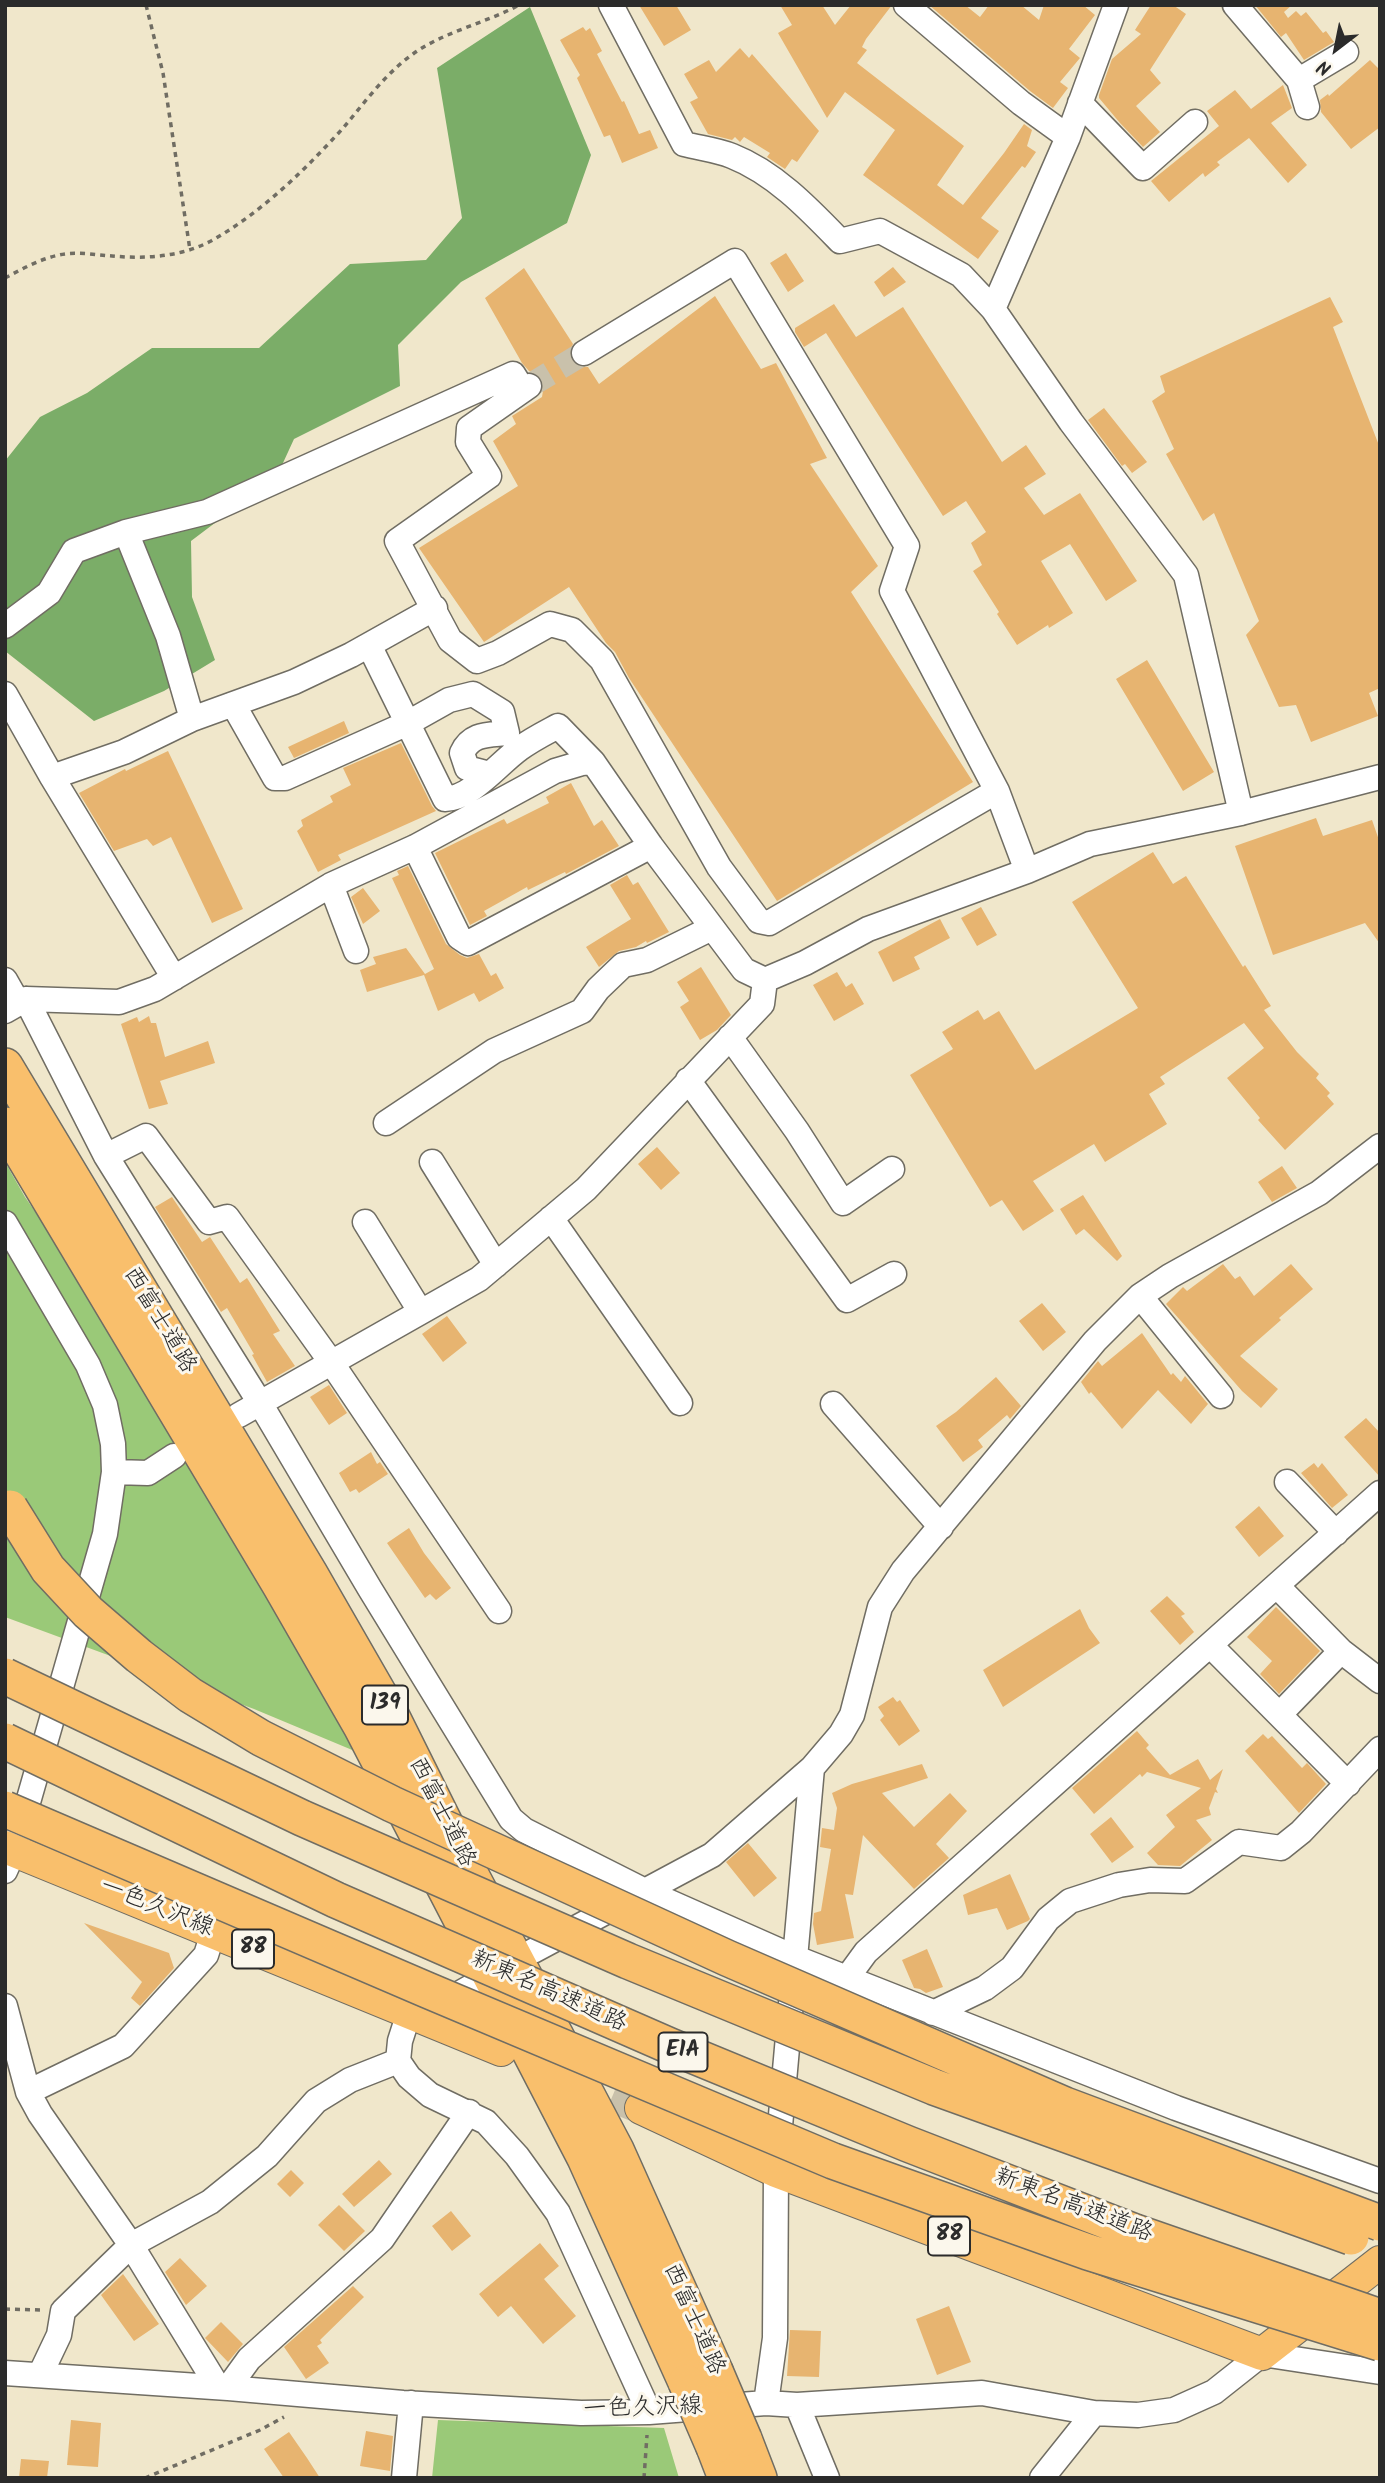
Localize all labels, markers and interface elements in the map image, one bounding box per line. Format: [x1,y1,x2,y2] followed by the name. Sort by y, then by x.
[1301,14,1371,84] north arrow
[1312,51,1338,83] text: N
[115,1262,201,1380] street label: 西富士道路
[362,1686,408,1724] road number: 139
[400,1753,480,1873] street label: 西富士道路
[95,1873,217,1945] street label: 一色久沢線
[232,1930,274,1968] road number: 88
[465,1946,631,2040] street label: 新東名高速道路
[658,2033,708,2072] road number: E1A
[989,2163,1157,2251] street label: 新東名高速道路
[928,2216,970,2256] road number: 88
[654,2259,730,2381] street label: 西富士道路
[583,2394,703,2426] street label: 一色久沢線

